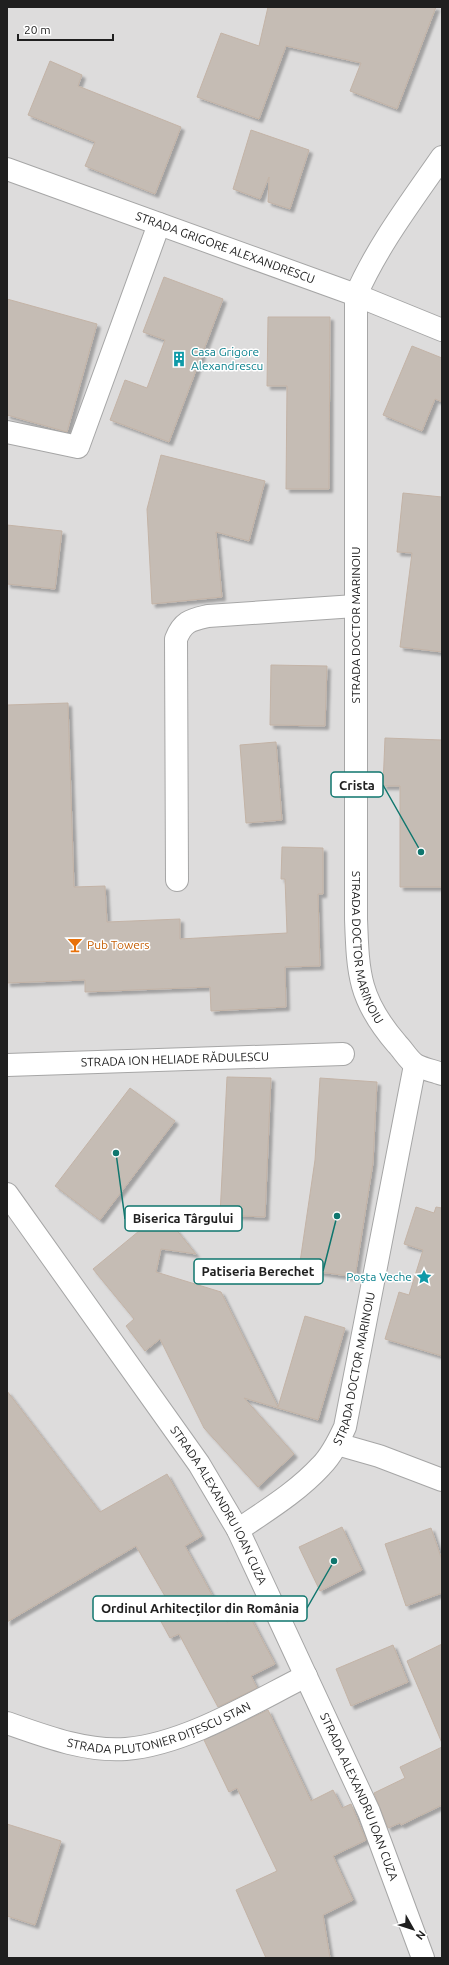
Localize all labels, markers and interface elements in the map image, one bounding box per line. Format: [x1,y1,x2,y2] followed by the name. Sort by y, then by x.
[18,16,113,42] scale bar
[24,23,51,36] text: 20 m
[134,209,317,286] street label: STRADA GRIGORE ALEXANDRESCU
[191,345,263,372] place label: Casa Grigore Alexandrescu
[170,350,188,368] building icon: Casa Grigore Alexandrescu
[349,547,362,703] street label: STRADA DOCTOR MARINOIU
[331,772,383,797] callout: Crista
[339,778,375,792] text: Crista
[350,871,386,1026] street label: STRADA DOCTOR MARINOIU
[66,936,84,954] bar icon: Pub Towers
[87,938,150,951] place label: Pub Towers
[81,1049,269,1069] street label: STRADA ION HELIADE RĂDULESCU
[125,1206,242,1231] callout: Biserica Târgului
[133,1211,233,1225] text: Biserica Târgului
[194,1259,323,1284] callout: Patiseria Berechet
[202,1264,315,1278] text: Patiseria Berechet
[415,1268,433,1286] place icon: Poșta Veche
[346,1270,412,1283] place label: Poșta Veche
[330,1291,377,1447] street label: STRADA DOCTOR MARINOIU
[168,1423,270,1587] street label: STRADA ALEXANDRU IOAN CUZA
[93,1596,307,1621] callout: Ordinul Arhitecților din România
[101,1601,299,1616] text: Ordinul Arhitecților din România
[66,1699,253,1755] street label: STRADA PLUTONIER DIȚESCU STAN
[318,1711,401,1882] street label: STRADA ALEXANDRU IOAN CUZA
[393,1909,433,1949] north arrow
[414,1928,428,1942] text: N

